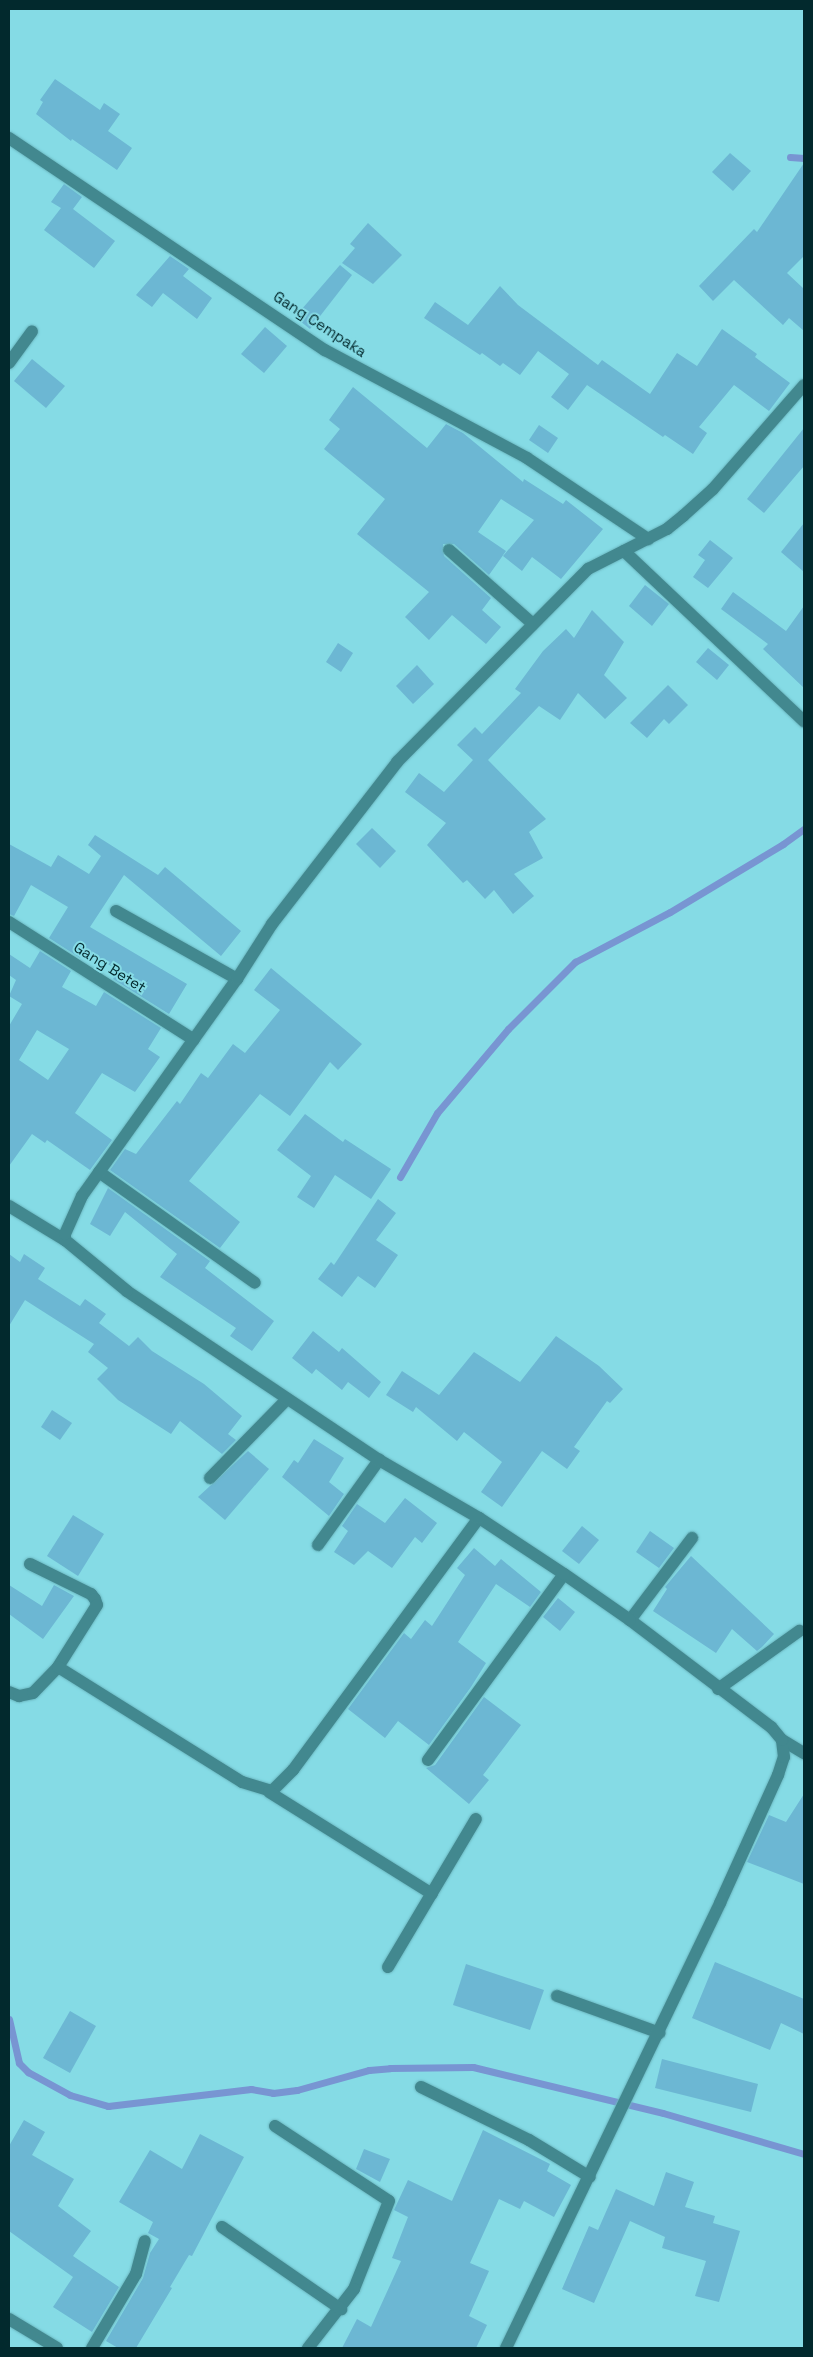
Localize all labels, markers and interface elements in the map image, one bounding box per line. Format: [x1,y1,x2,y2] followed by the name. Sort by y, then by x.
[270,287,370,361] street label: Gang Cempaka
[71,938,149,996] street label: Gang Betet

